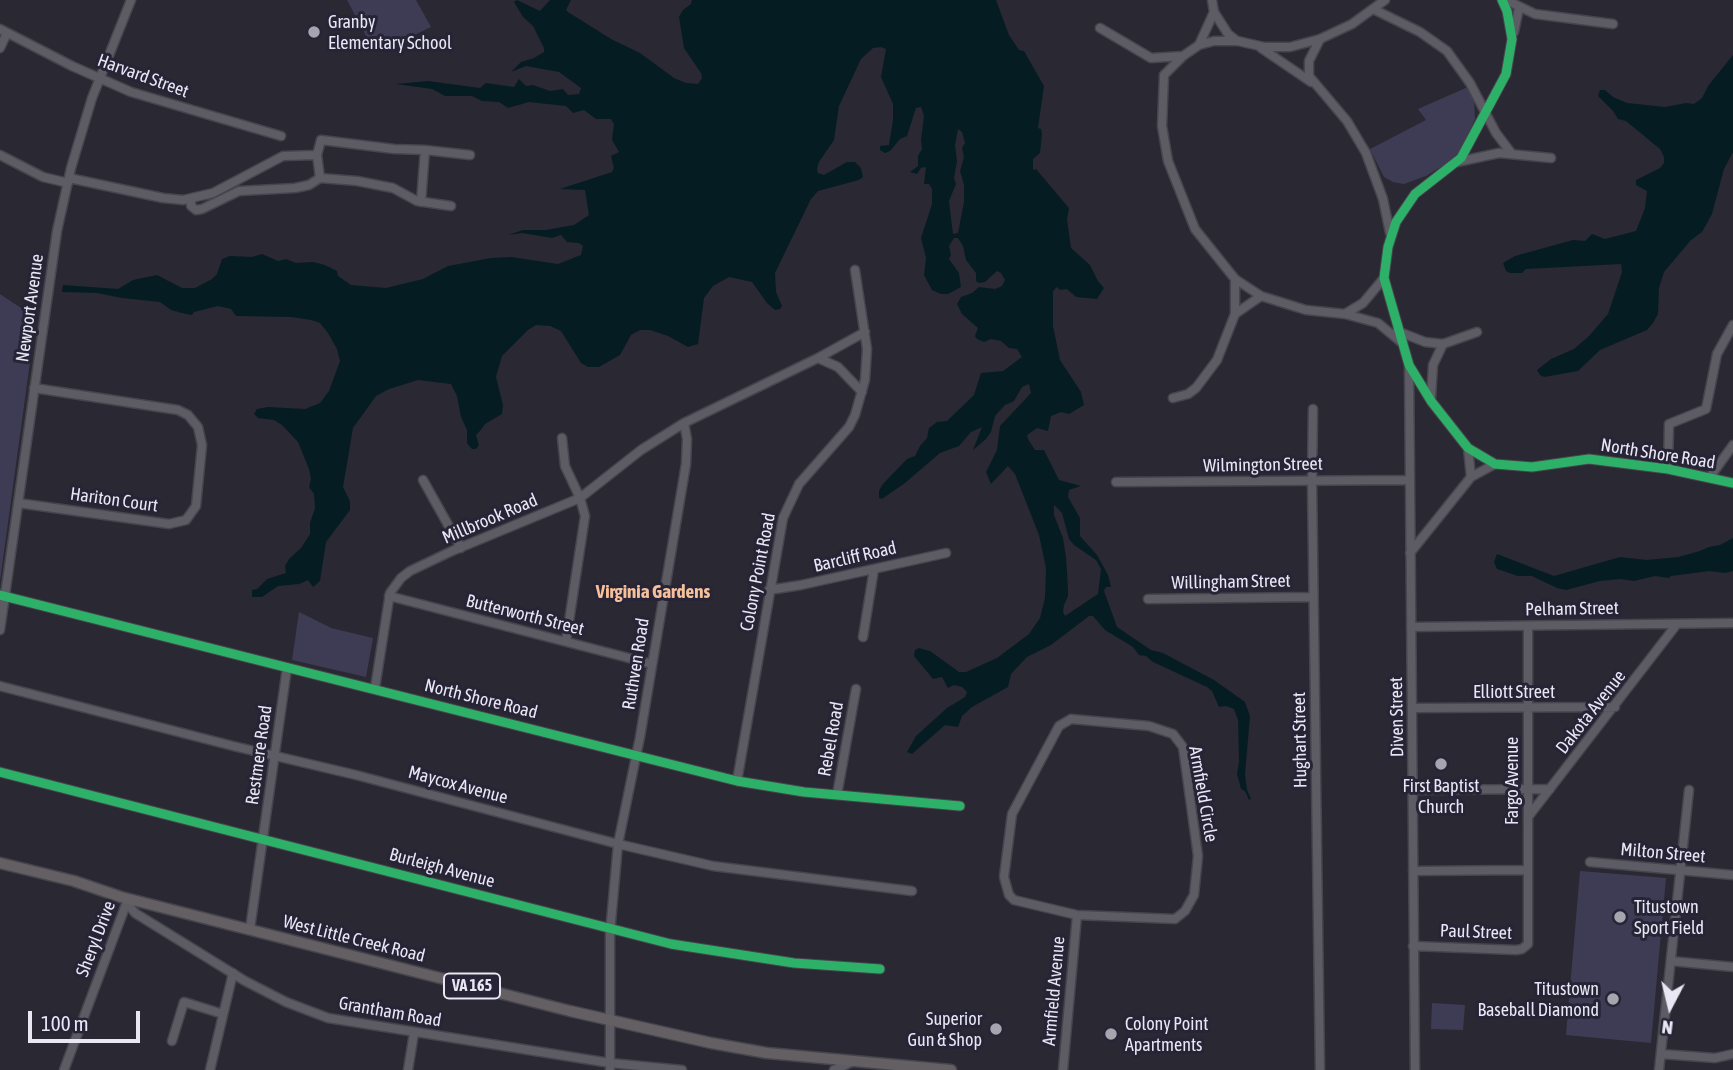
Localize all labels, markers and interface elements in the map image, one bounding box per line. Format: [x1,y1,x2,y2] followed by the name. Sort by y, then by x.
[328,11,452,54] place label: Granby Elementary School
[306,24,322,40] marker: Granby Elementary School
[94,50,192,102] street label: Harvard Street
[12,253,48,363] street label: Newport Avenue
[1599,434,1717,474] street label: North Shore Road
[1203,453,1323,477] street label: Wilmington Street
[69,483,159,517] street label: Hariton Court
[439,489,541,549] street label: Millbrook Road
[736,511,780,633] street label: Colony Point Road
[811,537,899,577] street label: Barcliff Road
[1171,570,1291,594] street label: Willingham Street
[596,581,710,603] district label: Virginia Gardens
[464,590,586,640] street label: Butterworth Street
[1525,597,1619,621] street label: Pelham Street
[618,617,654,711] street label: Ruthven Road
[1552,666,1630,758] street label: Dakota Avenue
[422,675,540,723] street label: North Shore Road
[1386,677,1408,757] street label: Diven Street
[1473,681,1555,703] street label: Elliott Street
[1288,692,1312,788] street label: Hughart Street
[814,700,848,778] street label: Rebel Road
[241,704,277,806] street label: Restmere Road
[1501,737,1523,825] street label: Fargo Avenue
[1184,744,1222,844] street label: Armfield Circle
[1433,756,1449,772] marker: First Baptist Church
[406,761,510,809] street label: Maycox Avenue
[1402,775,1480,818] place label: First Baptist Church
[1620,839,1706,867] street label: Milton Street
[387,844,497,892] street label: Burleigh Avenue
[1634,896,1704,939] place label: Titustown Sport Field
[72,898,120,980] street label: Sheryl Drive
[1612,909,1628,925] marker: Titustown Sport Field
[281,911,427,967] street label: West Little Creek Road
[1440,920,1512,944] street label: Paul Street
[1038,935,1070,1047] street label: Armfield Avenue
[1635,972,1705,1042] north arrow
[444,974,500,998] road number: VA 165
[1477,978,1599,1020] place label: Titustown Baseball Diamond
[1605,991,1621,1007] marker: Titustown Baseball Diamond
[337,992,443,1032] street label: Grantham Road
[32,996,144,1040] scale bar
[907,1008,982,1050] place label: Superior Gun & Shop
[41,1011,89,1035] text: 100 m
[1125,1013,1208,1056] place label: Colony Point Apartments
[1661,1016,1674,1039] text: N
[988,1021,1004,1037] marker: Superior Gun & Shop
[1103,1026,1119,1042] marker: Colony Point Apartments

